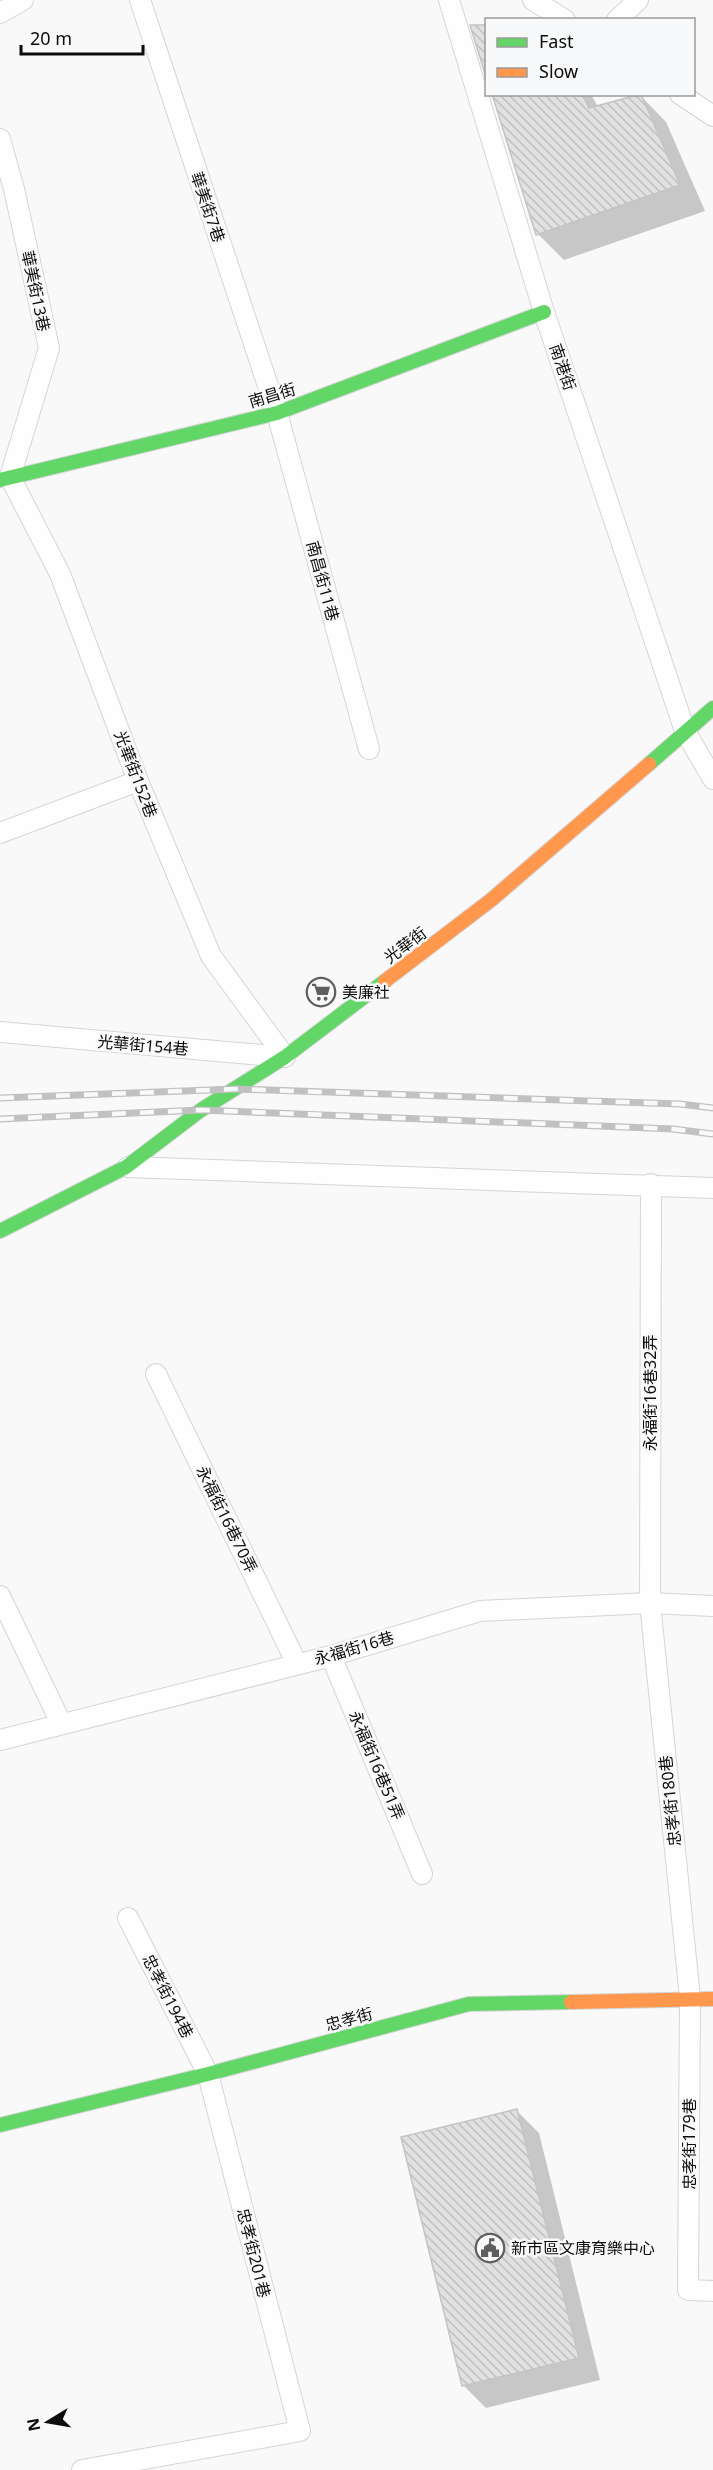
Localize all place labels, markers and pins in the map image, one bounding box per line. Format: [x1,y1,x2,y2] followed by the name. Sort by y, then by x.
[305,976,337,1008] supermarket icon: 美廉社
[342,981,390,1003] place label: 美廉社
[474,2232,506,2264] public building icon: 新市區文康育樂中心
[511,2237,655,2259] place label: 新市區文康育樂中心

